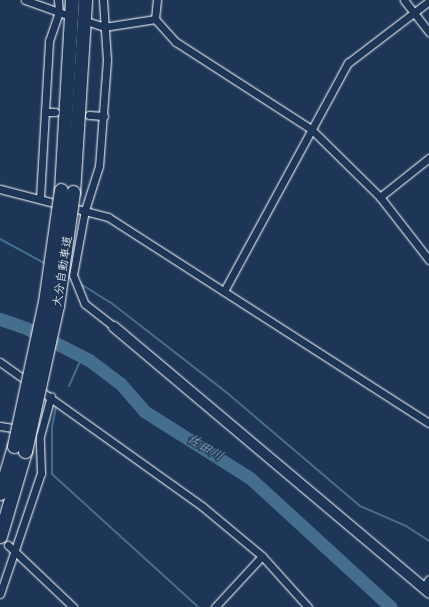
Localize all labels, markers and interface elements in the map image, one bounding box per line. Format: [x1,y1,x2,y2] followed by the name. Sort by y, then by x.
[49,234,75,308] street label: 大分自動車道
[184,431,226,465] water label: 佐田川

